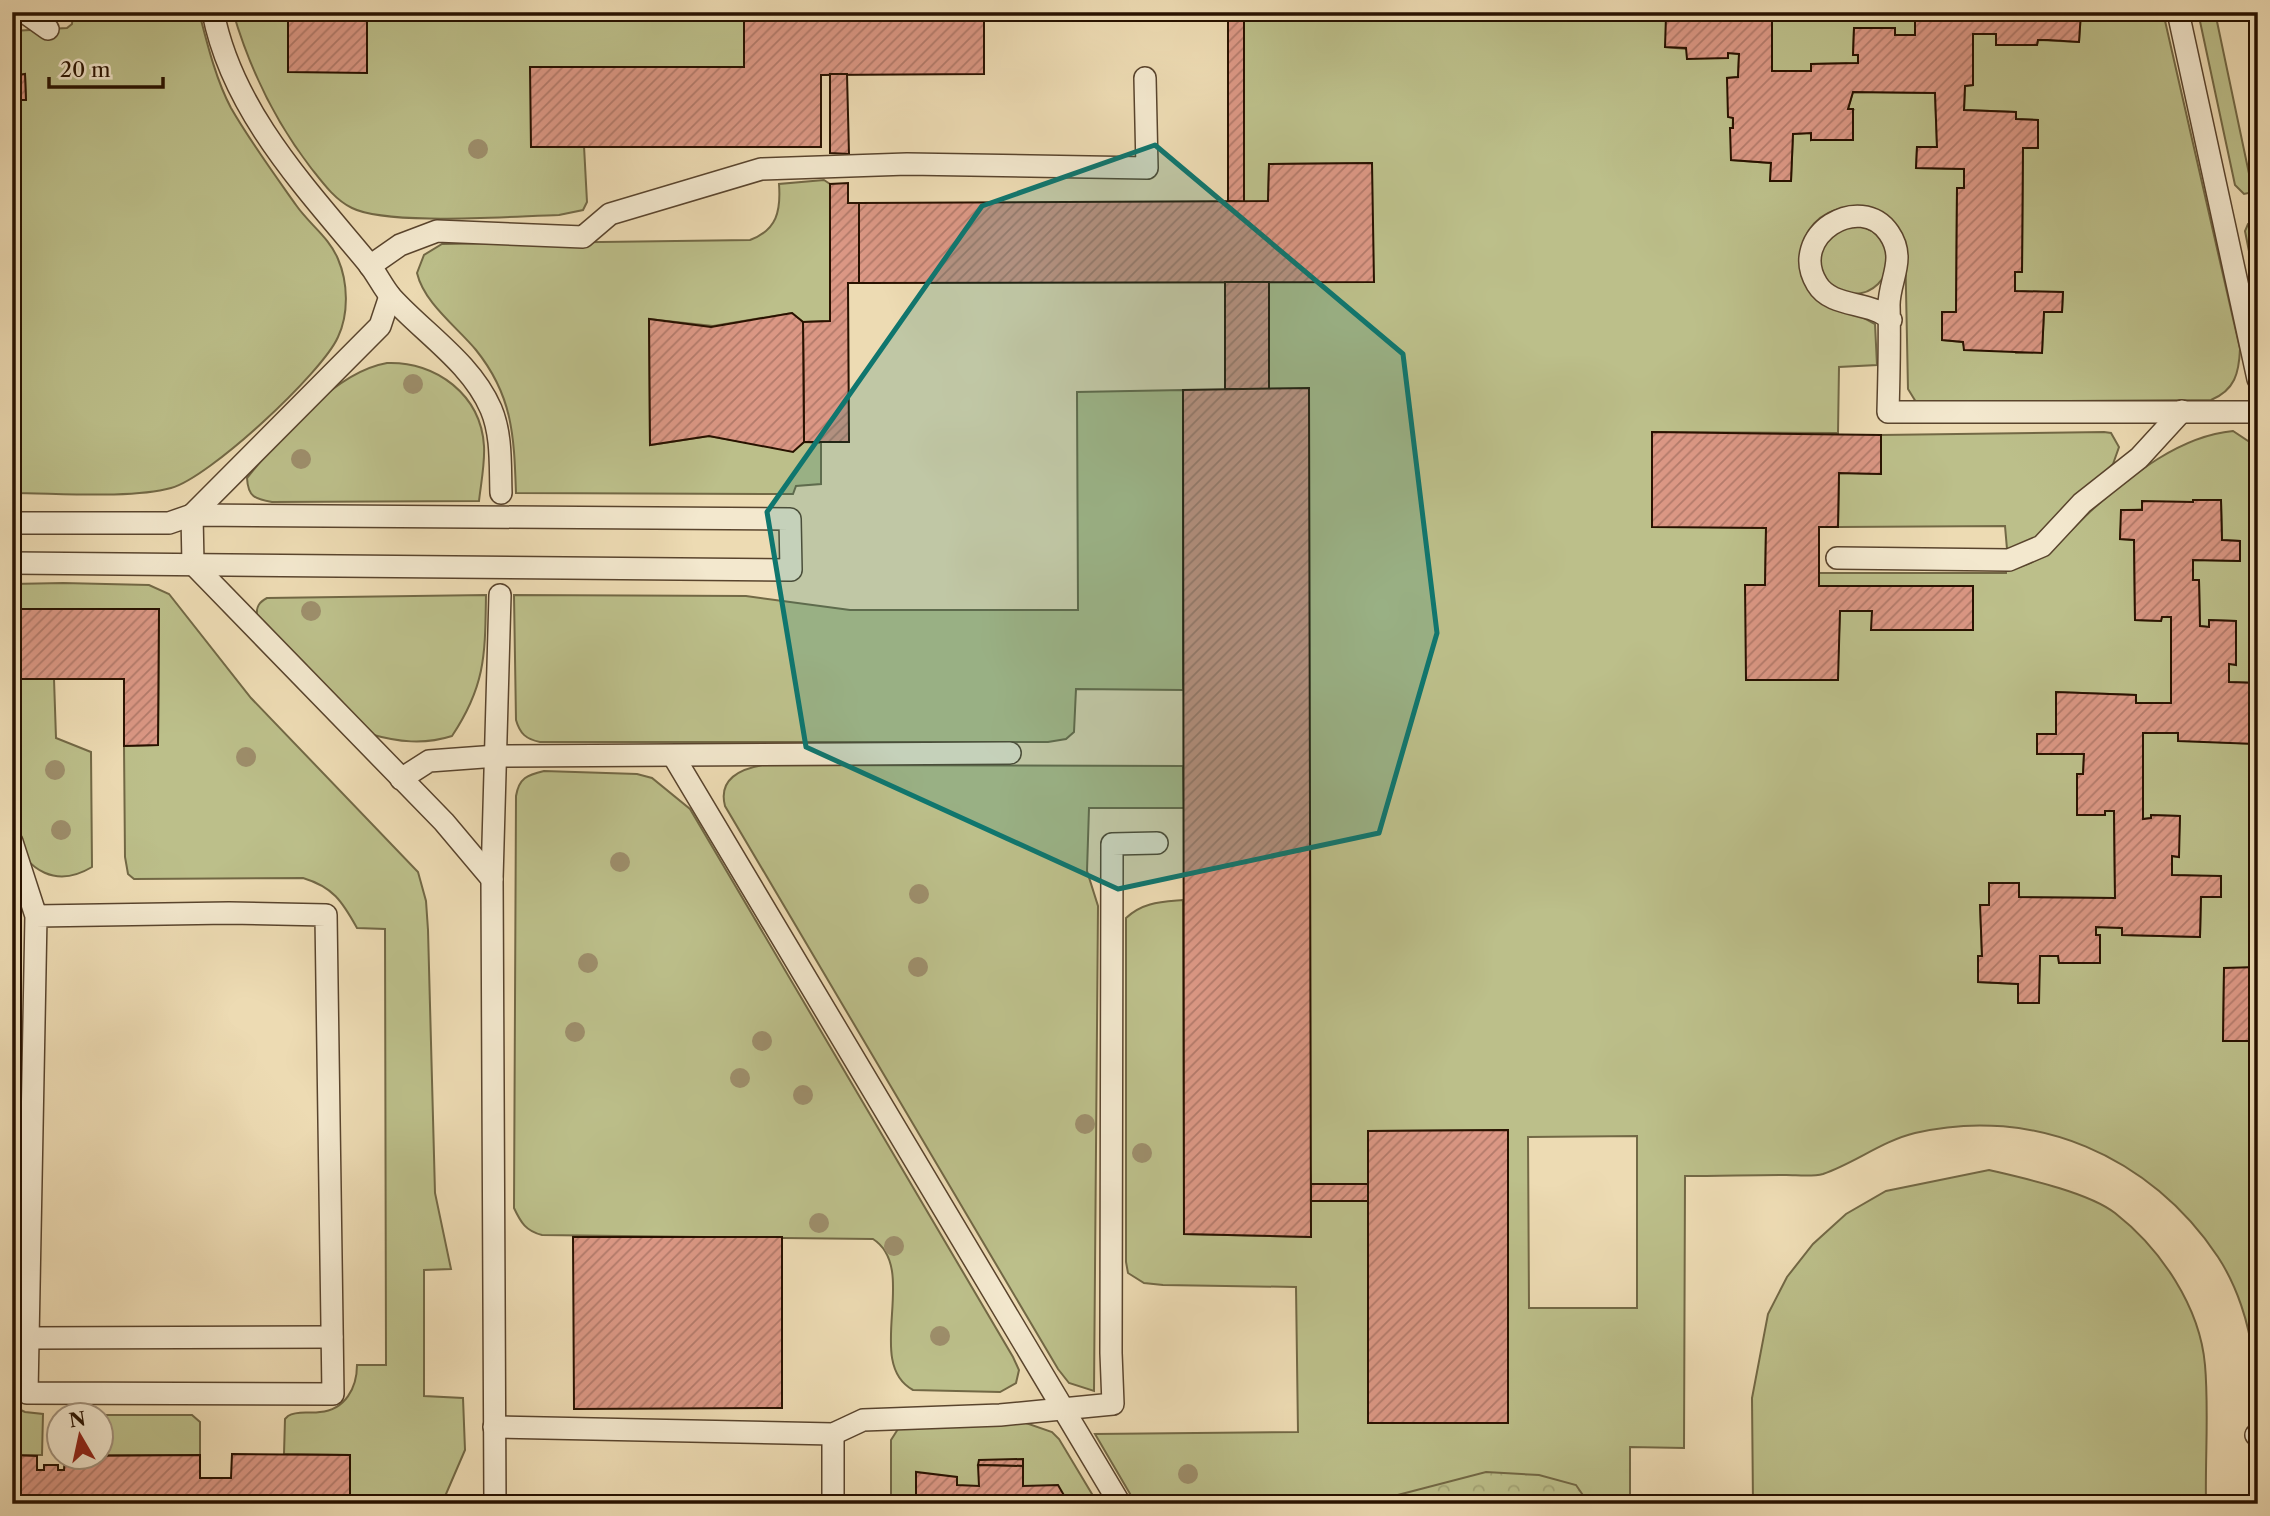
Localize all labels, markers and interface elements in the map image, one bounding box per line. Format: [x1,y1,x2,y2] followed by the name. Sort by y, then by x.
[49,46,163,90] scale bar
[60,57,111,82] text: 20 m
[46,1400,116,1470] north arrow
[67,1407,87,1432] text: N

